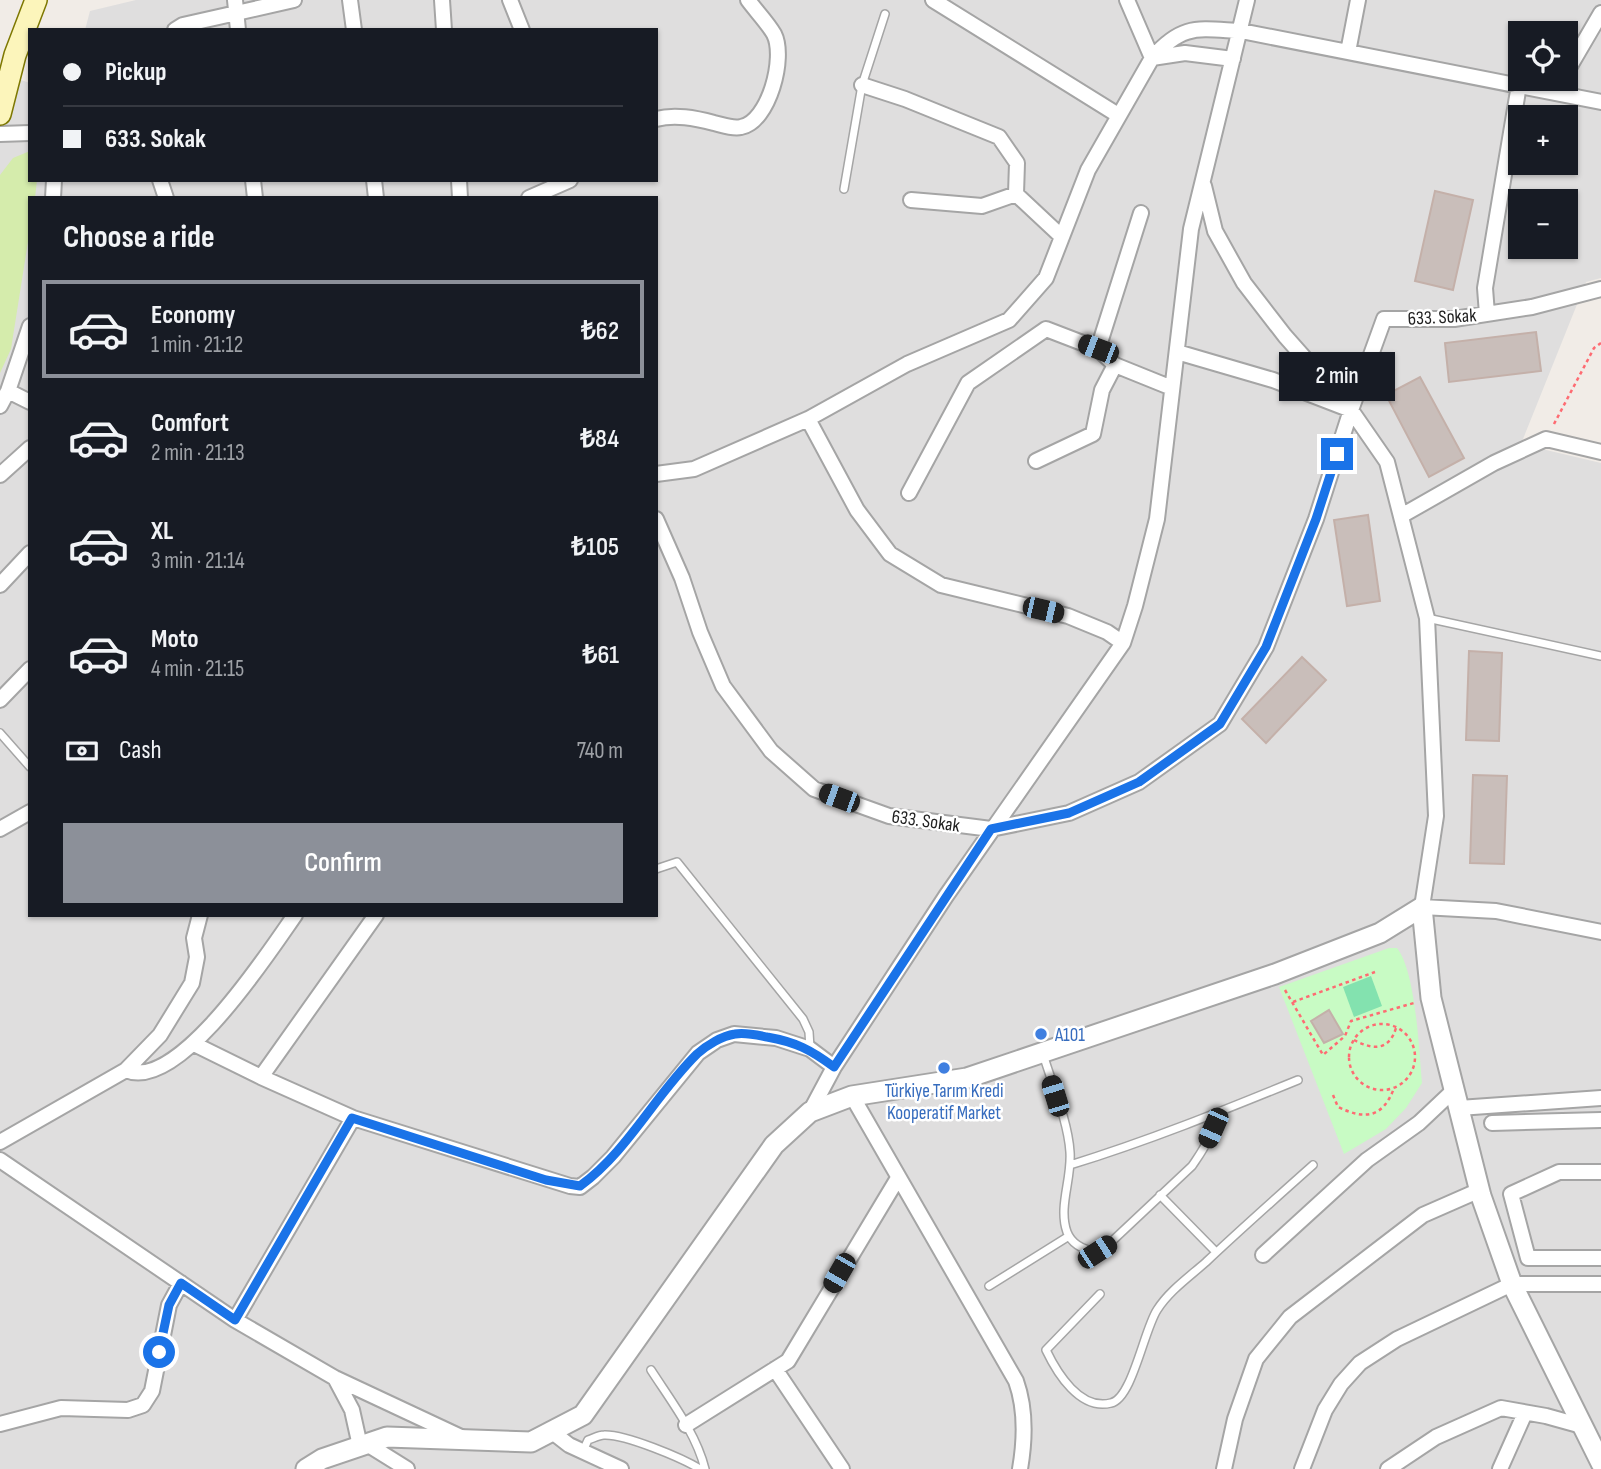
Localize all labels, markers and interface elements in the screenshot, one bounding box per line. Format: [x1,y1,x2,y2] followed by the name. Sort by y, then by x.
[1508,21,1578,259] map controls
[1508,21,1578,91] button: locate
[105,57,167,88] text: Pickup
[1508,105,1578,175] button: +
[105,124,206,155] text: 633. Sokak
[1508,189,1578,259] button: −
[63,218,215,257] text: Choose a ride
[67,298,130,361] icon: car
[151,300,235,331] text: Economy
[1407,304,1478,331] street label: 633. Sokak
[581,316,619,347] text: ₺62
[151,331,243,359] text: 1 min · 21:12
[1075,332,1122,366] car
[1279,352,1395,402] callout: 2 min
[1315,362,1359,390] text: 2 min
[67,406,130,469] icon: car
[151,408,229,439] text: Comfort
[580,424,619,455] text: ₺84
[1321,438,1353,470] route end
[151,439,245,467] text: 2 min · 21:13
[67,514,130,577] icon: car
[151,516,173,547] text: XL
[571,532,619,563] text: ₺105
[151,547,245,575] text: 3 min · 21:14
[1021,595,1066,625] car
[67,622,130,685] icon: car
[151,624,199,655] text: Moto
[583,640,619,671] text: ₺61
[151,655,244,683] text: 4 min · 21:15
[63,732,101,770] icon: cash
[119,735,162,766] text: Cash
[577,737,623,765] text: 740 m
[816,781,863,815] car
[890,805,962,838] street label: 633. Sokak
[63,823,623,903] button: Confirm
[1054,1024,1085,1047] place label: A101
[1033,1026,1049,1042] marker: A101
[936,1060,952,1076] marker: Türkiye Tarım Kredi Kooperatif Market
[1039,1073,1072,1119] car
[884,1080,1004,1125] place label: Türkiye Tarım Kredi Kooperatif Market
[1195,1105,1232,1151] car
[1074,1232,1121,1272] car
[820,1250,859,1296] car
[143,1336,175,1368] route start

